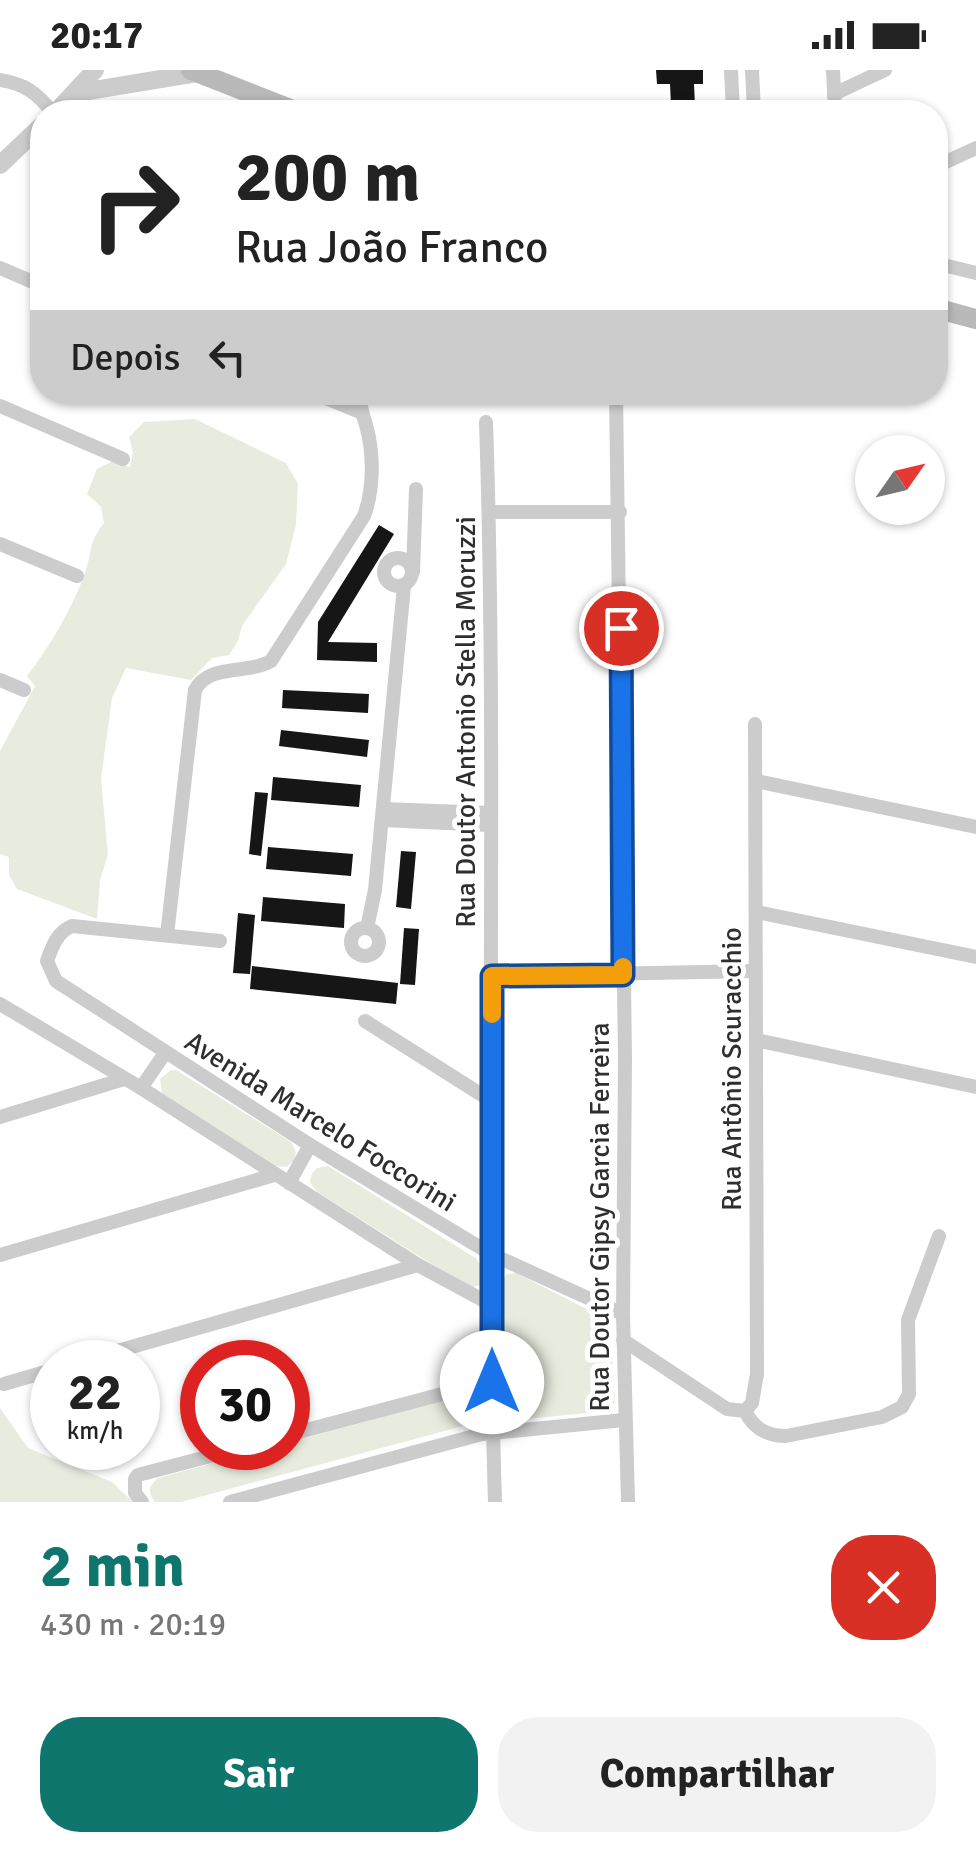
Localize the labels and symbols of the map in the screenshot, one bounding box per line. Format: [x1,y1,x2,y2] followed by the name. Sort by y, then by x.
[855,435,945,525] north arrow
[449,516,483,928] street label: Rua Doutor Antonio Stella Moruzzi
[579,586,664,671] pin
[715,927,749,1211] street label: Rua Antônio Scuracchio
[583,1022,617,1412] street label: Rua Doutor Gipsy Garcia Ferreira
[178,1024,462,1219] street label: Avenida Marcelo Foccorini
[440,1330,544,1434] position arrow
[180,1340,310,1470] speed limit sign: 30

